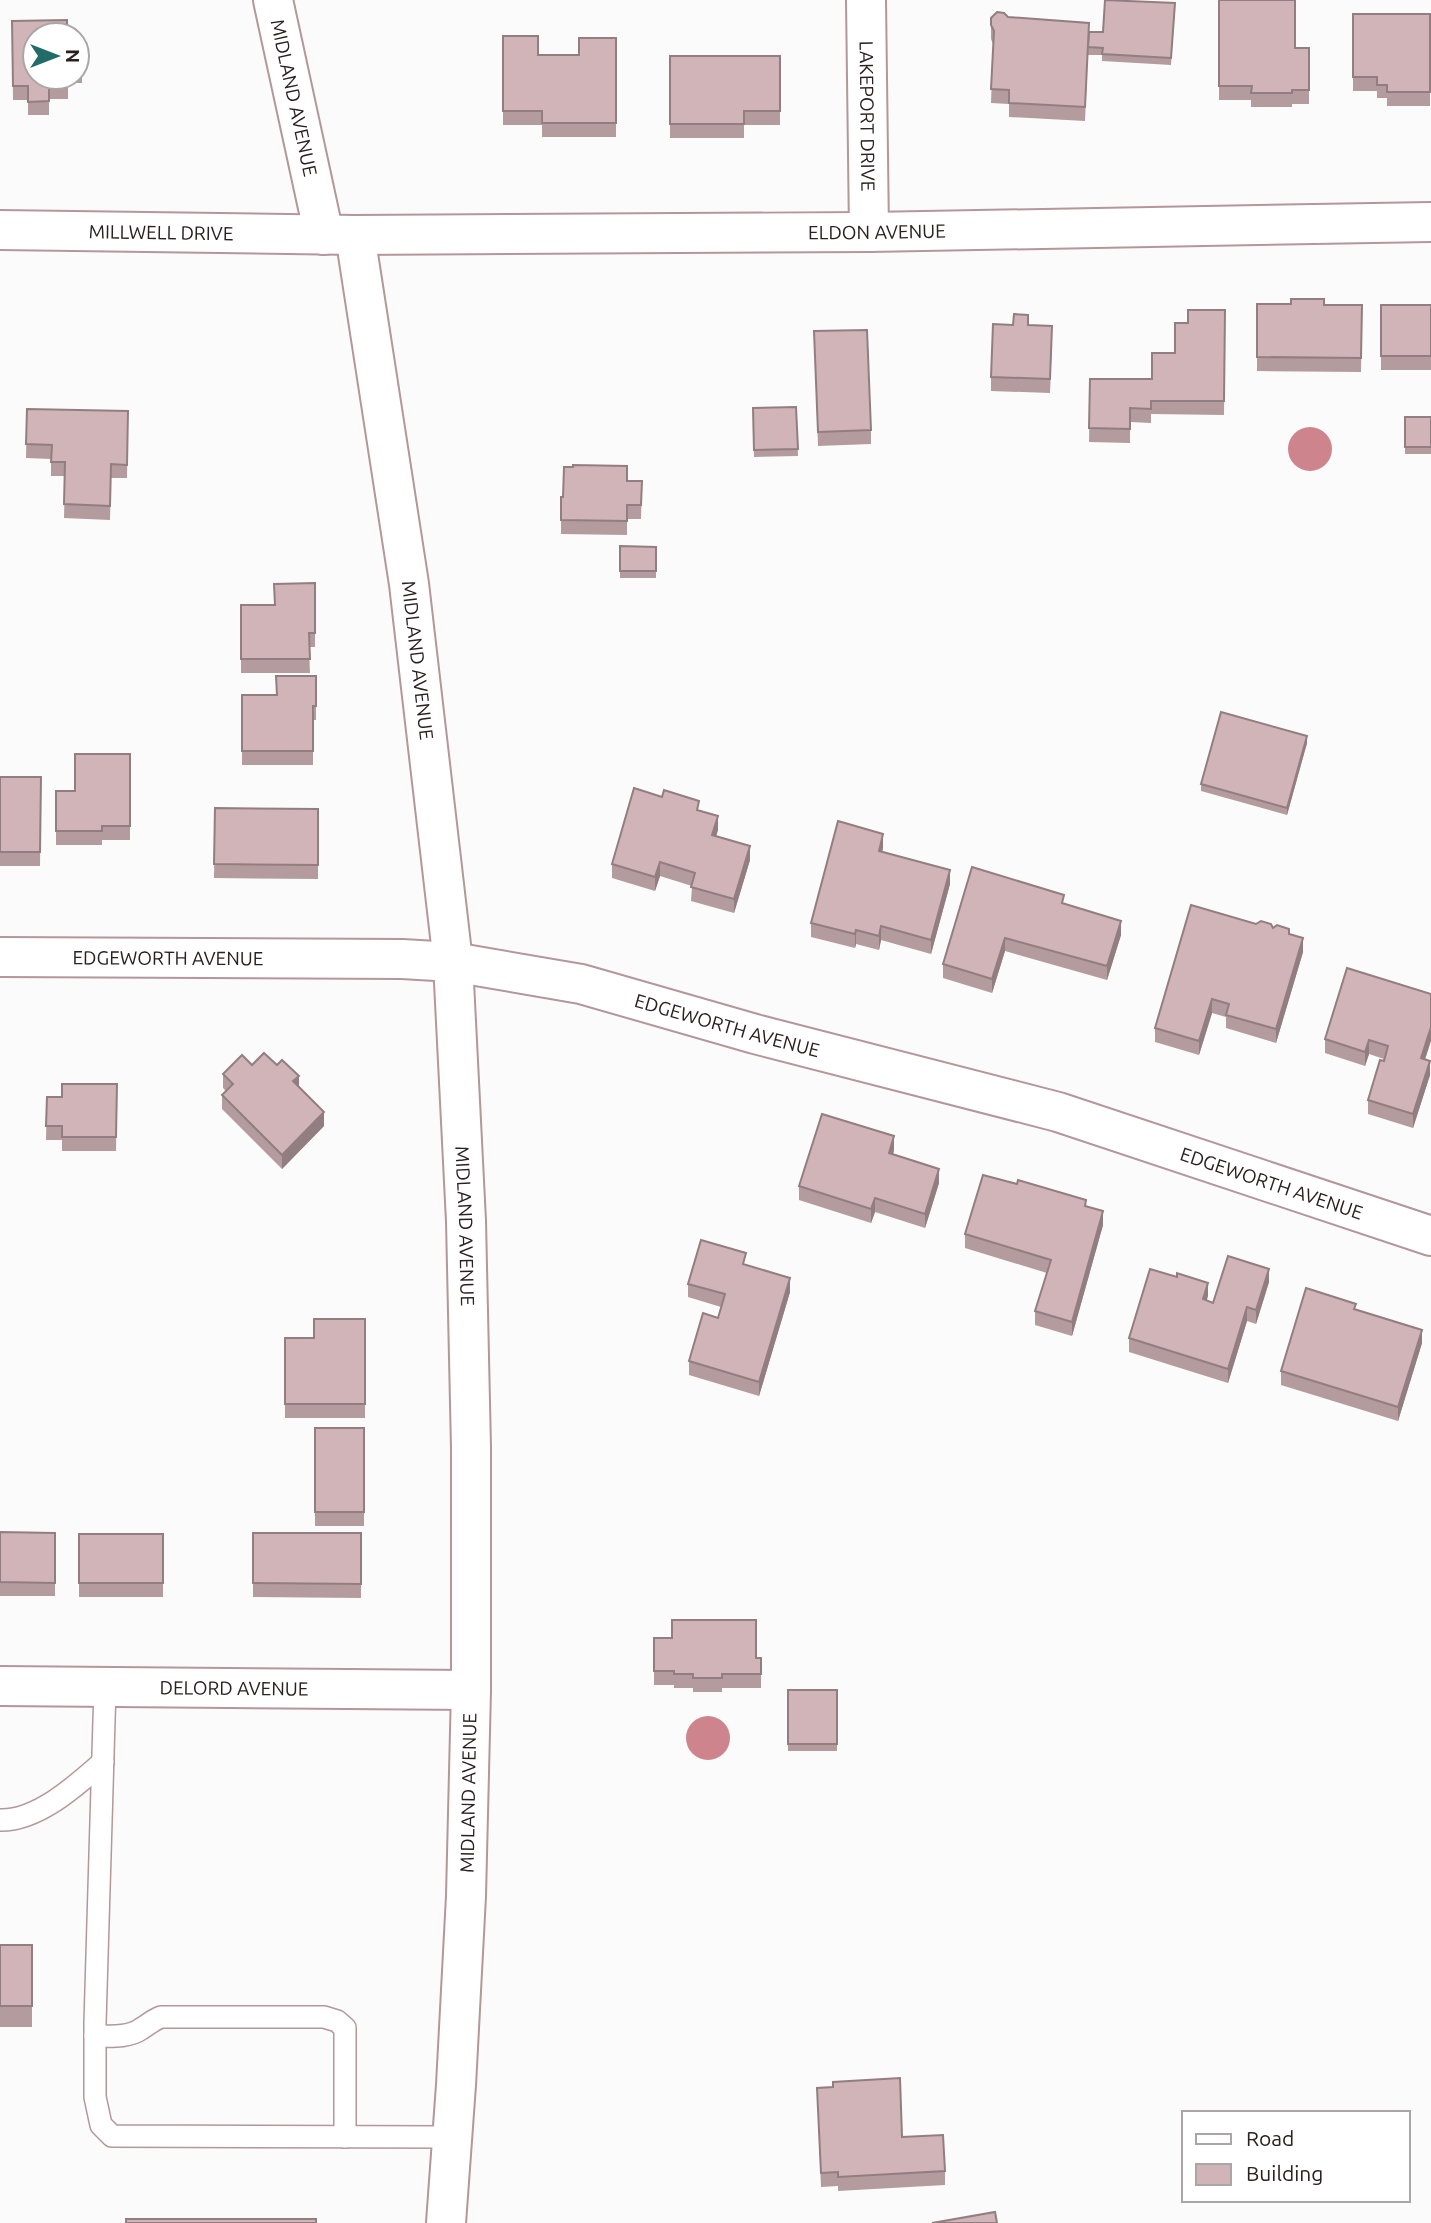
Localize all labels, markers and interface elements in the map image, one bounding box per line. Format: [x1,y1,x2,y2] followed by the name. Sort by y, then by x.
[266,17,322,178] street label: MIDLAND AVENUE
[21,21,91,91] north arrow
[856,41,879,191] street label: LAKEPORT DRIVE
[62,49,84,63] text: N
[88,220,234,244] street label: MILLWELL DRIVE
[808,220,946,243] street label: ELDON AVENUE
[398,580,438,741] street label: MIDLAND AVENUE
[72,946,264,969] street label: EDGEWORTH AVENUE
[632,989,822,1061] street label: EDGEWORTH AVENUE
[1177,1142,1366,1224] street label: EDGEWORTH AVENUE
[451,1145,479,1306] street label: MIDLAND AVENUE
[159,1676,309,1700] street label: DELORD AVENUE
[456,1713,480,1873] street label: MIDLAND AVENUE
[1182,2111,1410,2202] legend
[1246,2126,1294,2150] text: Road
[1246,2161,1323,2185] text: Building

